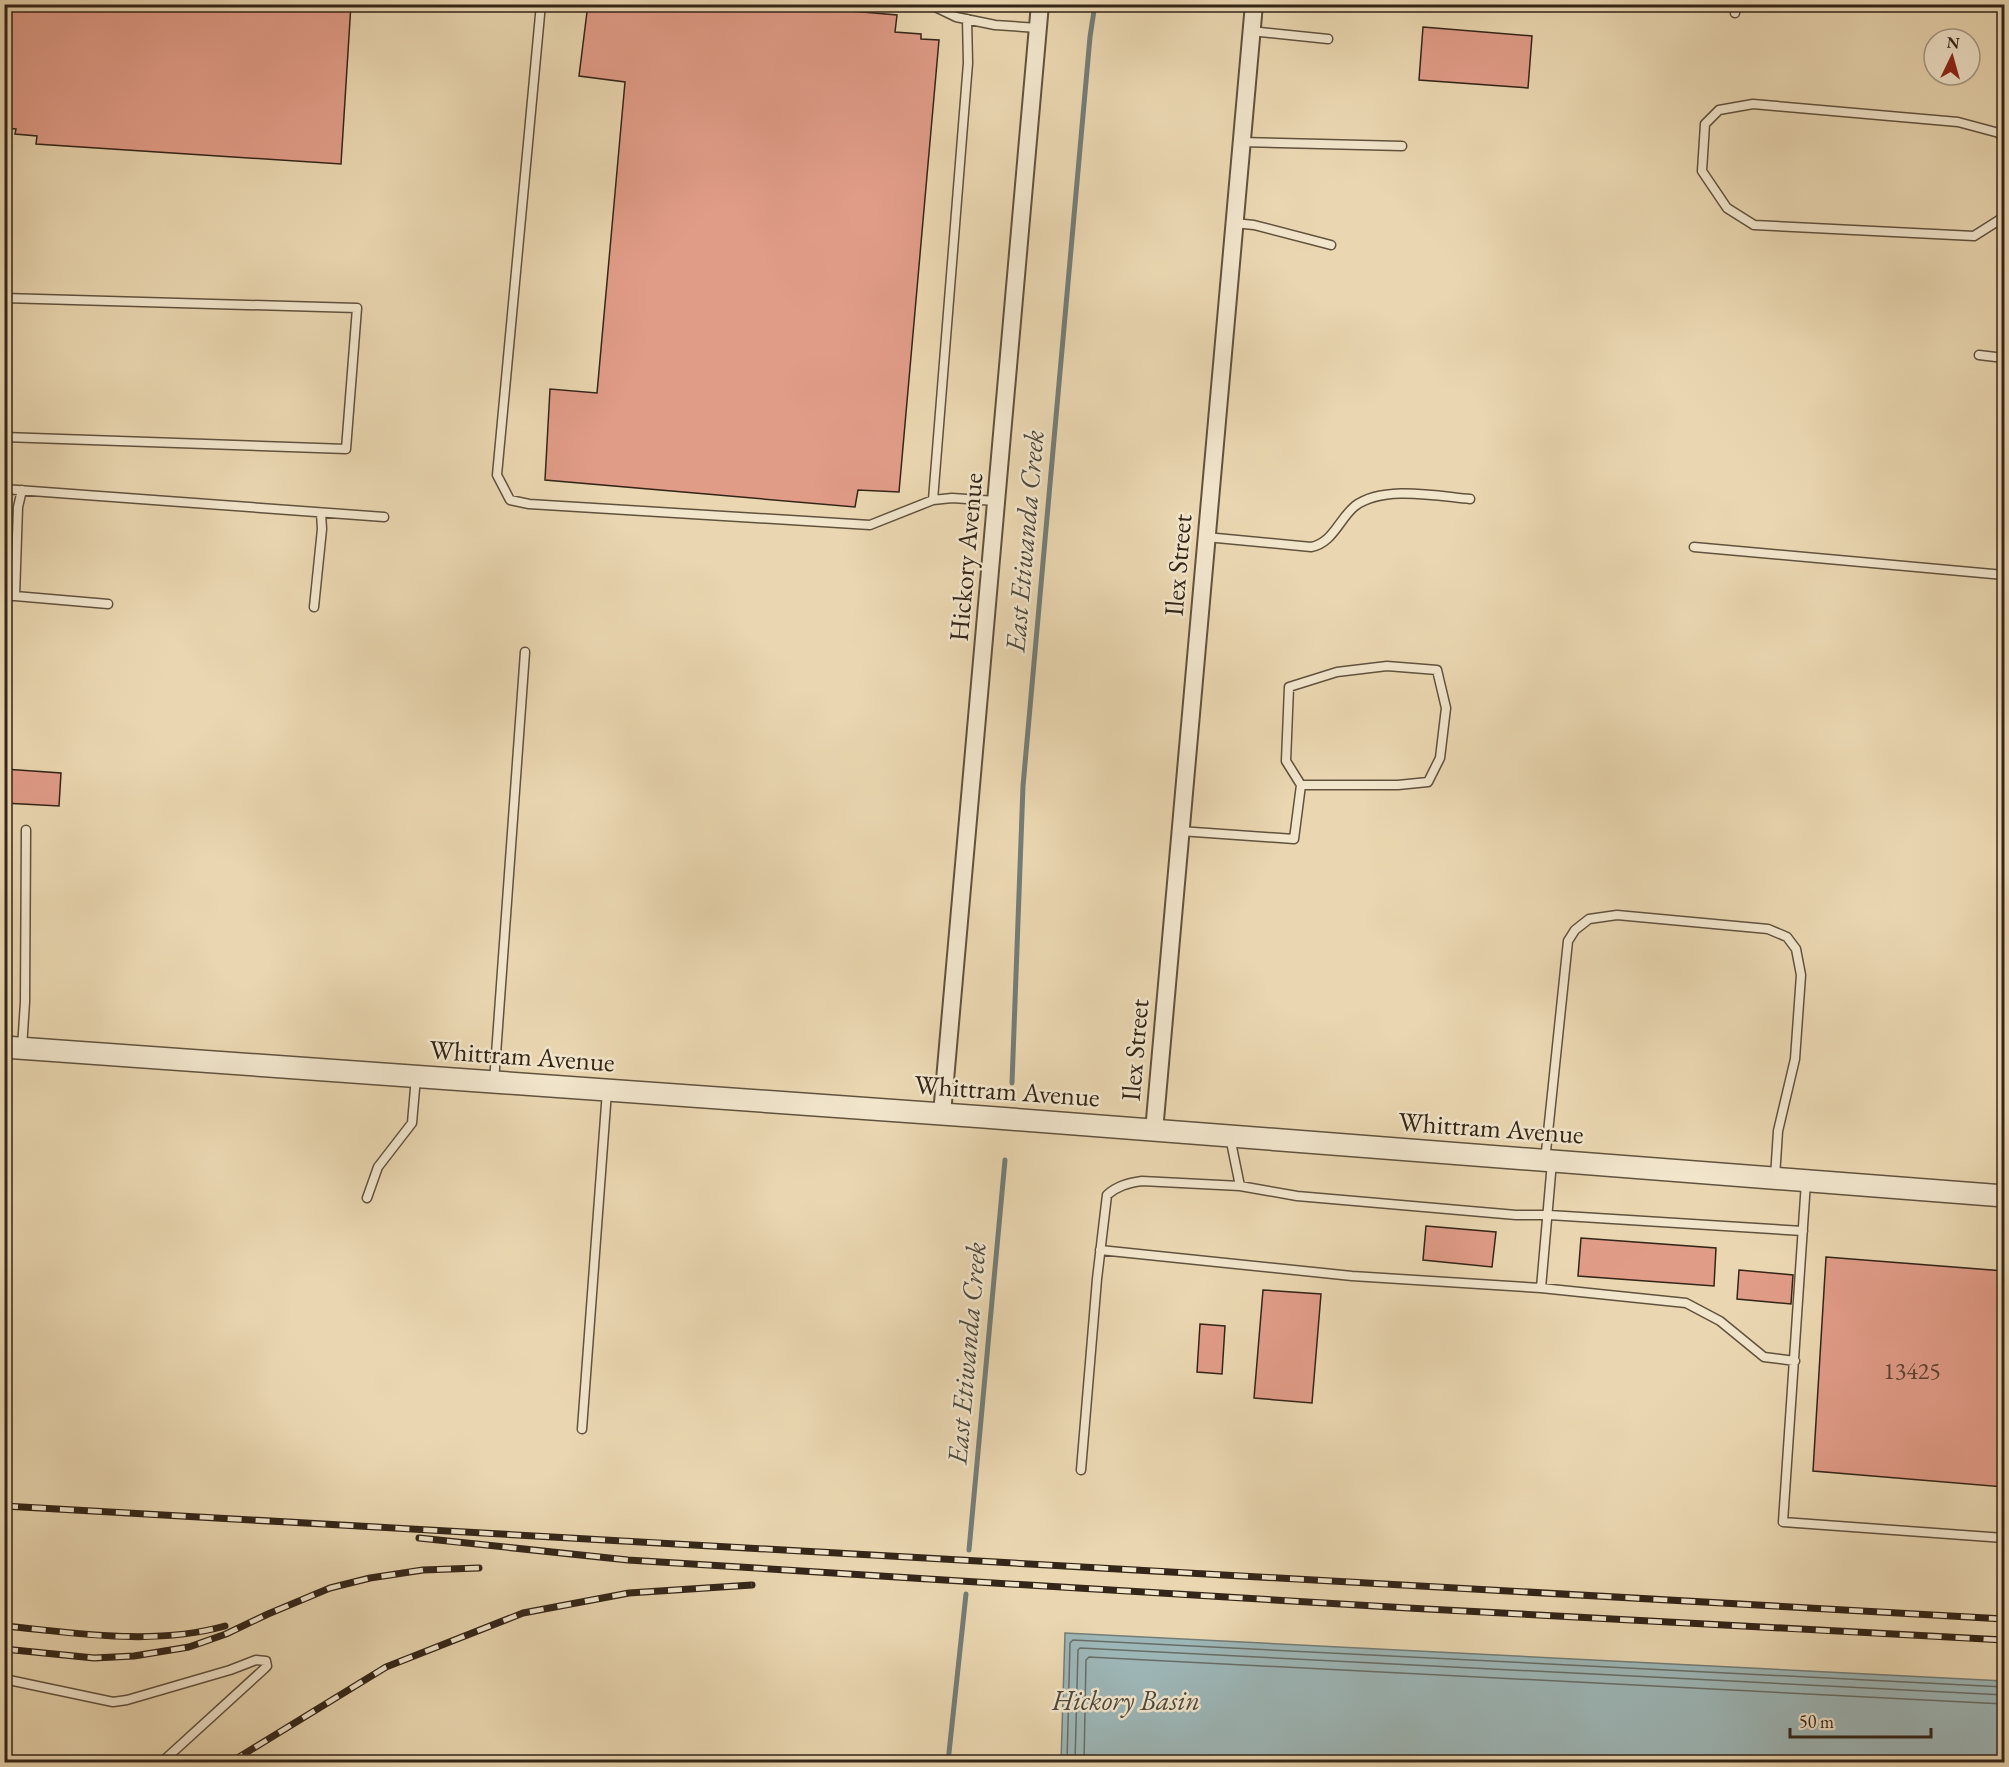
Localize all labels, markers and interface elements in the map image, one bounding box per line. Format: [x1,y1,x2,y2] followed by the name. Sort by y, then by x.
[1922,27,1982,87] north arrow
[1946,32,1961,54] text: N
[996,428,1052,654] water label: East Etiwanda Creek
[941,471,990,643] street label: Hickory Avenue
[1156,512,1199,617] street label: Ilex Street
[1113,997,1156,1102] street label: Ilex Street
[428,1032,616,1079] street label: Whittram Avenue
[913,1067,1101,1114] street label: Whittram Avenue
[1397,1104,1585,1151] street label: Whittram Avenue
[938,1240,994,1466] water label: East Etiwanda Creek
[1883,1355,1941,1386] house number: 13425
[1051,1682,1200,1718] water label: Hickory Basin
[1790,1701,1931,1739] scale bar
[1799,1710,1834,1733] text: 50 m

